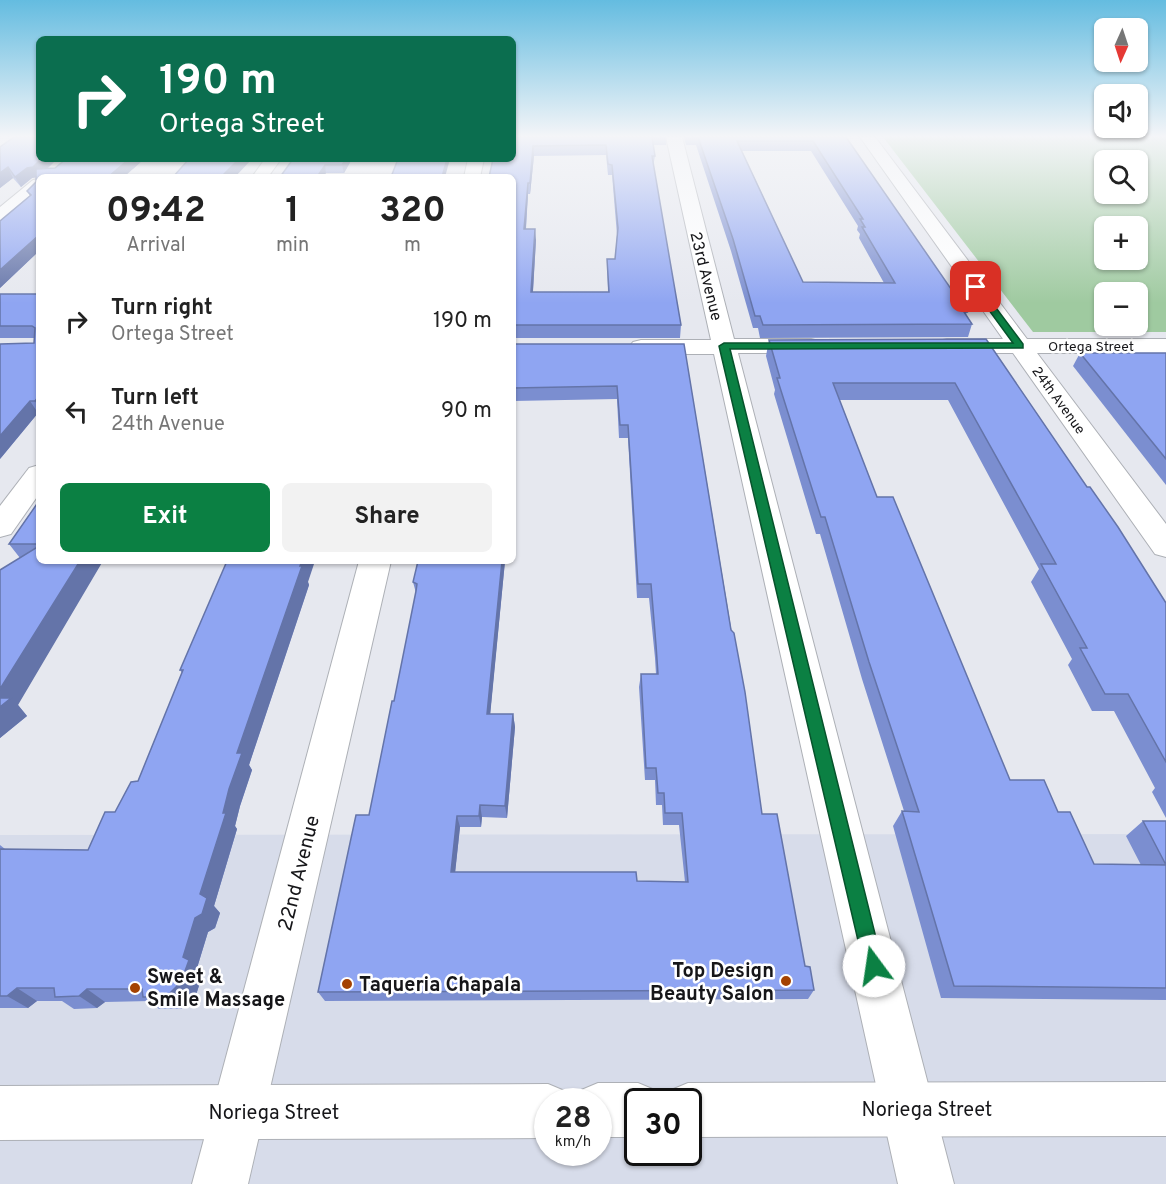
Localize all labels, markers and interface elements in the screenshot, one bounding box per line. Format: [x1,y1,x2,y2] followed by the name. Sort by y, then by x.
[1094,18,1148,72] north arrow
[1094,18,1148,336] map controls
[159,56,277,109] text: 190 m
[60,60,138,138] icon: right
[1094,84,1148,138] button: sound
[159,108,325,142] text: Ortega Street
[1094,150,1148,204] button: search
[106,189,206,235] text: 09:42
[285,189,300,235] text: 1
[379,189,446,235] text: 320
[1094,216,1148,270] button: +
[684,230,726,323] street label: 23rd Avenue
[126,233,186,259] text: Arrival
[276,233,309,259] text: min
[404,233,421,259] text: m
[950,261,1001,312] pin
[959,270,992,303] icon: arrive
[1094,282,1148,336] button: −
[111,295,213,322] text: Turn right
[60,305,93,338] icon: right
[433,308,492,335] text: 190 m
[111,322,234,348] text: Ortega Street
[1048,339,1134,356] street label: Ortega Street
[1028,364,1088,438] street label: 24th Avenue
[111,385,199,412] text: Turn left
[60,395,93,428] icon: left
[441,398,492,425] text: 90 m
[111,412,225,438] text: 24th Avenue
[60,483,270,552] button: Exit
[282,483,492,552] button: Share
[273,813,327,934] street label: 22nd Avenue
[842,934,906,998] position arrow
[650,959,774,1008] place label: Top Design Beauty Salon
[147,965,285,1014] place label: Sweet & Smile Massage
[359,973,521,999] place label: Taqueria Chapala
[779,974,793,988] marker: Top Design Beauty Salon
[340,977,354,991] marker: Taqueria Chapala
[128,981,142,995] marker: Sweet & Smile Massage
[624,1088,702,1166] speed limit sign: 30
[862,1098,992,1124] street label: Noriega Street
[209,1101,339,1127] street label: Noriega Street
[554,1101,592,1138] text: 28
[555,1133,591,1152] text: km/h

